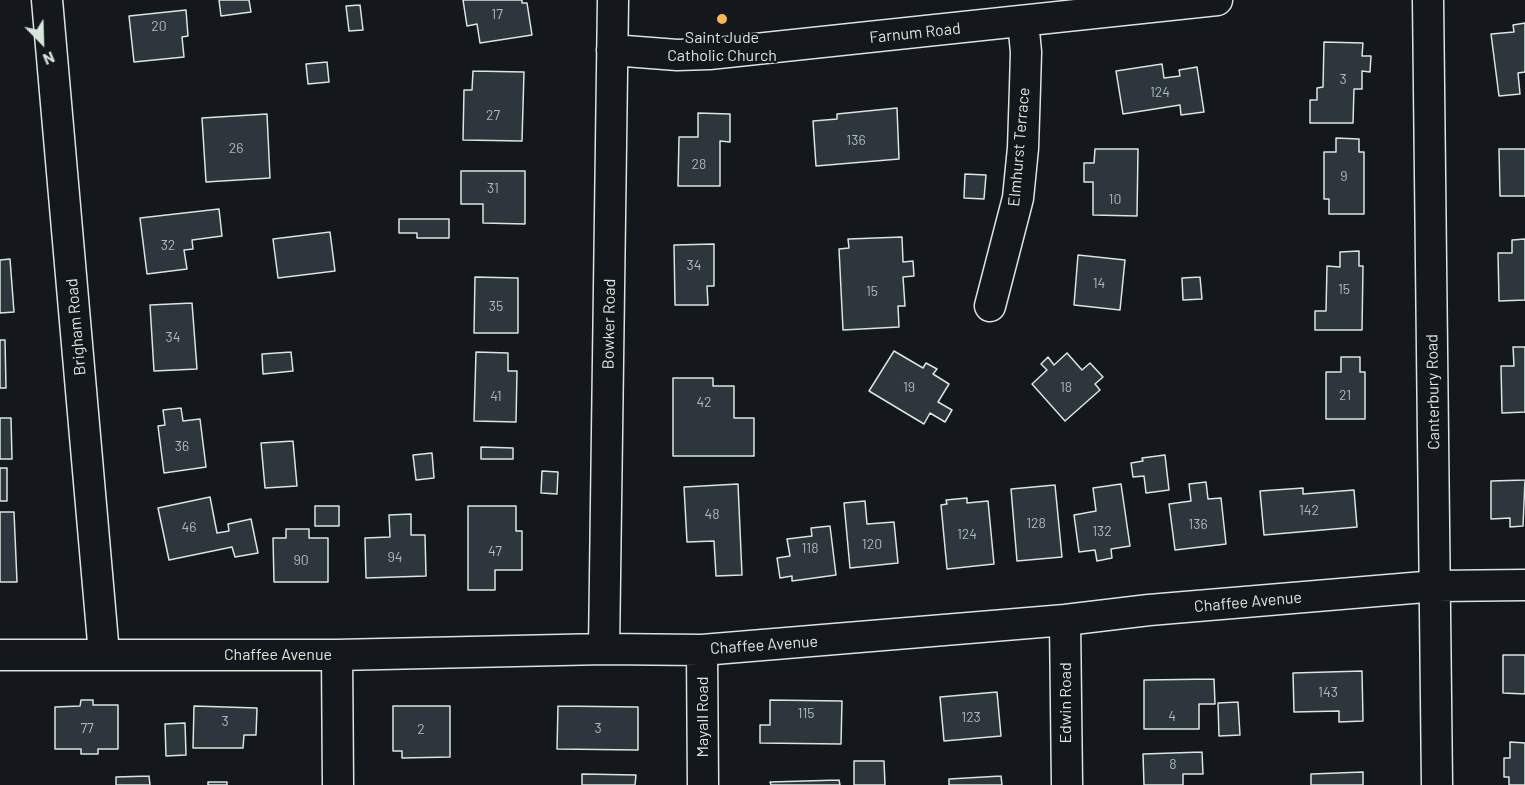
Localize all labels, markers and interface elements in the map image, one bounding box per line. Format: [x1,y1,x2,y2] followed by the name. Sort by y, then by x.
[491,6,503,22] house number: 17
[12,12,72,72] north arrow
[715,12,729,26] marker: Saint Jude Catholic Church
[151,18,167,34] house number: 20
[868,19,962,47] street label: Farnum Road
[667,28,777,66] place label: Saint Jude Catholic Church
[41,48,58,70] text: N
[1339,71,1347,87] house number: 3
[1150,84,1170,100] house number: 124
[1004,87,1034,207] street label: Elmhurst Terrace
[486,107,500,123] house number: 27
[846,132,866,148] house number: 136
[229,140,243,156] house number: 26
[692,156,706,172] house number: 28
[1340,168,1348,184] house number: 9
[487,180,499,196] house number: 31
[1109,191,1121,207] house number: 10
[161,237,175,253] house number: 32
[687,257,701,273] house number: 34
[1093,275,1105,291] house number: 14
[62,278,90,376] street label: Brigham Road
[599,279,619,369] street label: Bowker Road
[1338,281,1350,297] house number: 15
[866,283,878,299] house number: 15
[489,298,503,314] house number: 35
[166,329,180,345] house number: 34
[1422,334,1444,450] street label: Canterbury Road
[903,379,915,395] house number: 19
[1060,379,1072,395] house number: 18
[1339,387,1351,403] house number: 21
[490,388,502,404] house number: 41
[696,394,712,410] house number: 42
[175,438,189,454] house number: 36
[1299,502,1319,518] house number: 142
[704,506,720,522] house number: 48
[1026,515,1046,531] house number: 128
[1188,516,1208,532] house number: 136
[182,519,196,535] house number: 46
[1092,523,1112,539] house number: 132
[957,526,977,542] house number: 124
[862,536,882,552] house number: 120
[801,540,819,556] house number: 118
[488,543,502,559] house number: 47
[387,549,403,565] house number: 94
[293,552,309,568] house number: 90
[1193,588,1303,616] street label: Chaffee Avenue
[709,632,819,658] street label: Chaffee Avenue
[224,645,332,665] street label: Chaffee Avenue
[1056,662,1076,744] street label: Edwin Road
[693,677,713,757] street label: Mayall Road
[1318,684,1338,700] house number: 143
[797,705,815,721] house number: 115
[1168,708,1176,724] house number: 4
[961,709,981,725] house number: 123
[221,713,229,729] house number: 3
[80,720,94,736] house number: 77
[594,720,602,736] house number: 3
[417,721,425,737] house number: 2
[1169,756,1177,772] house number: 8

